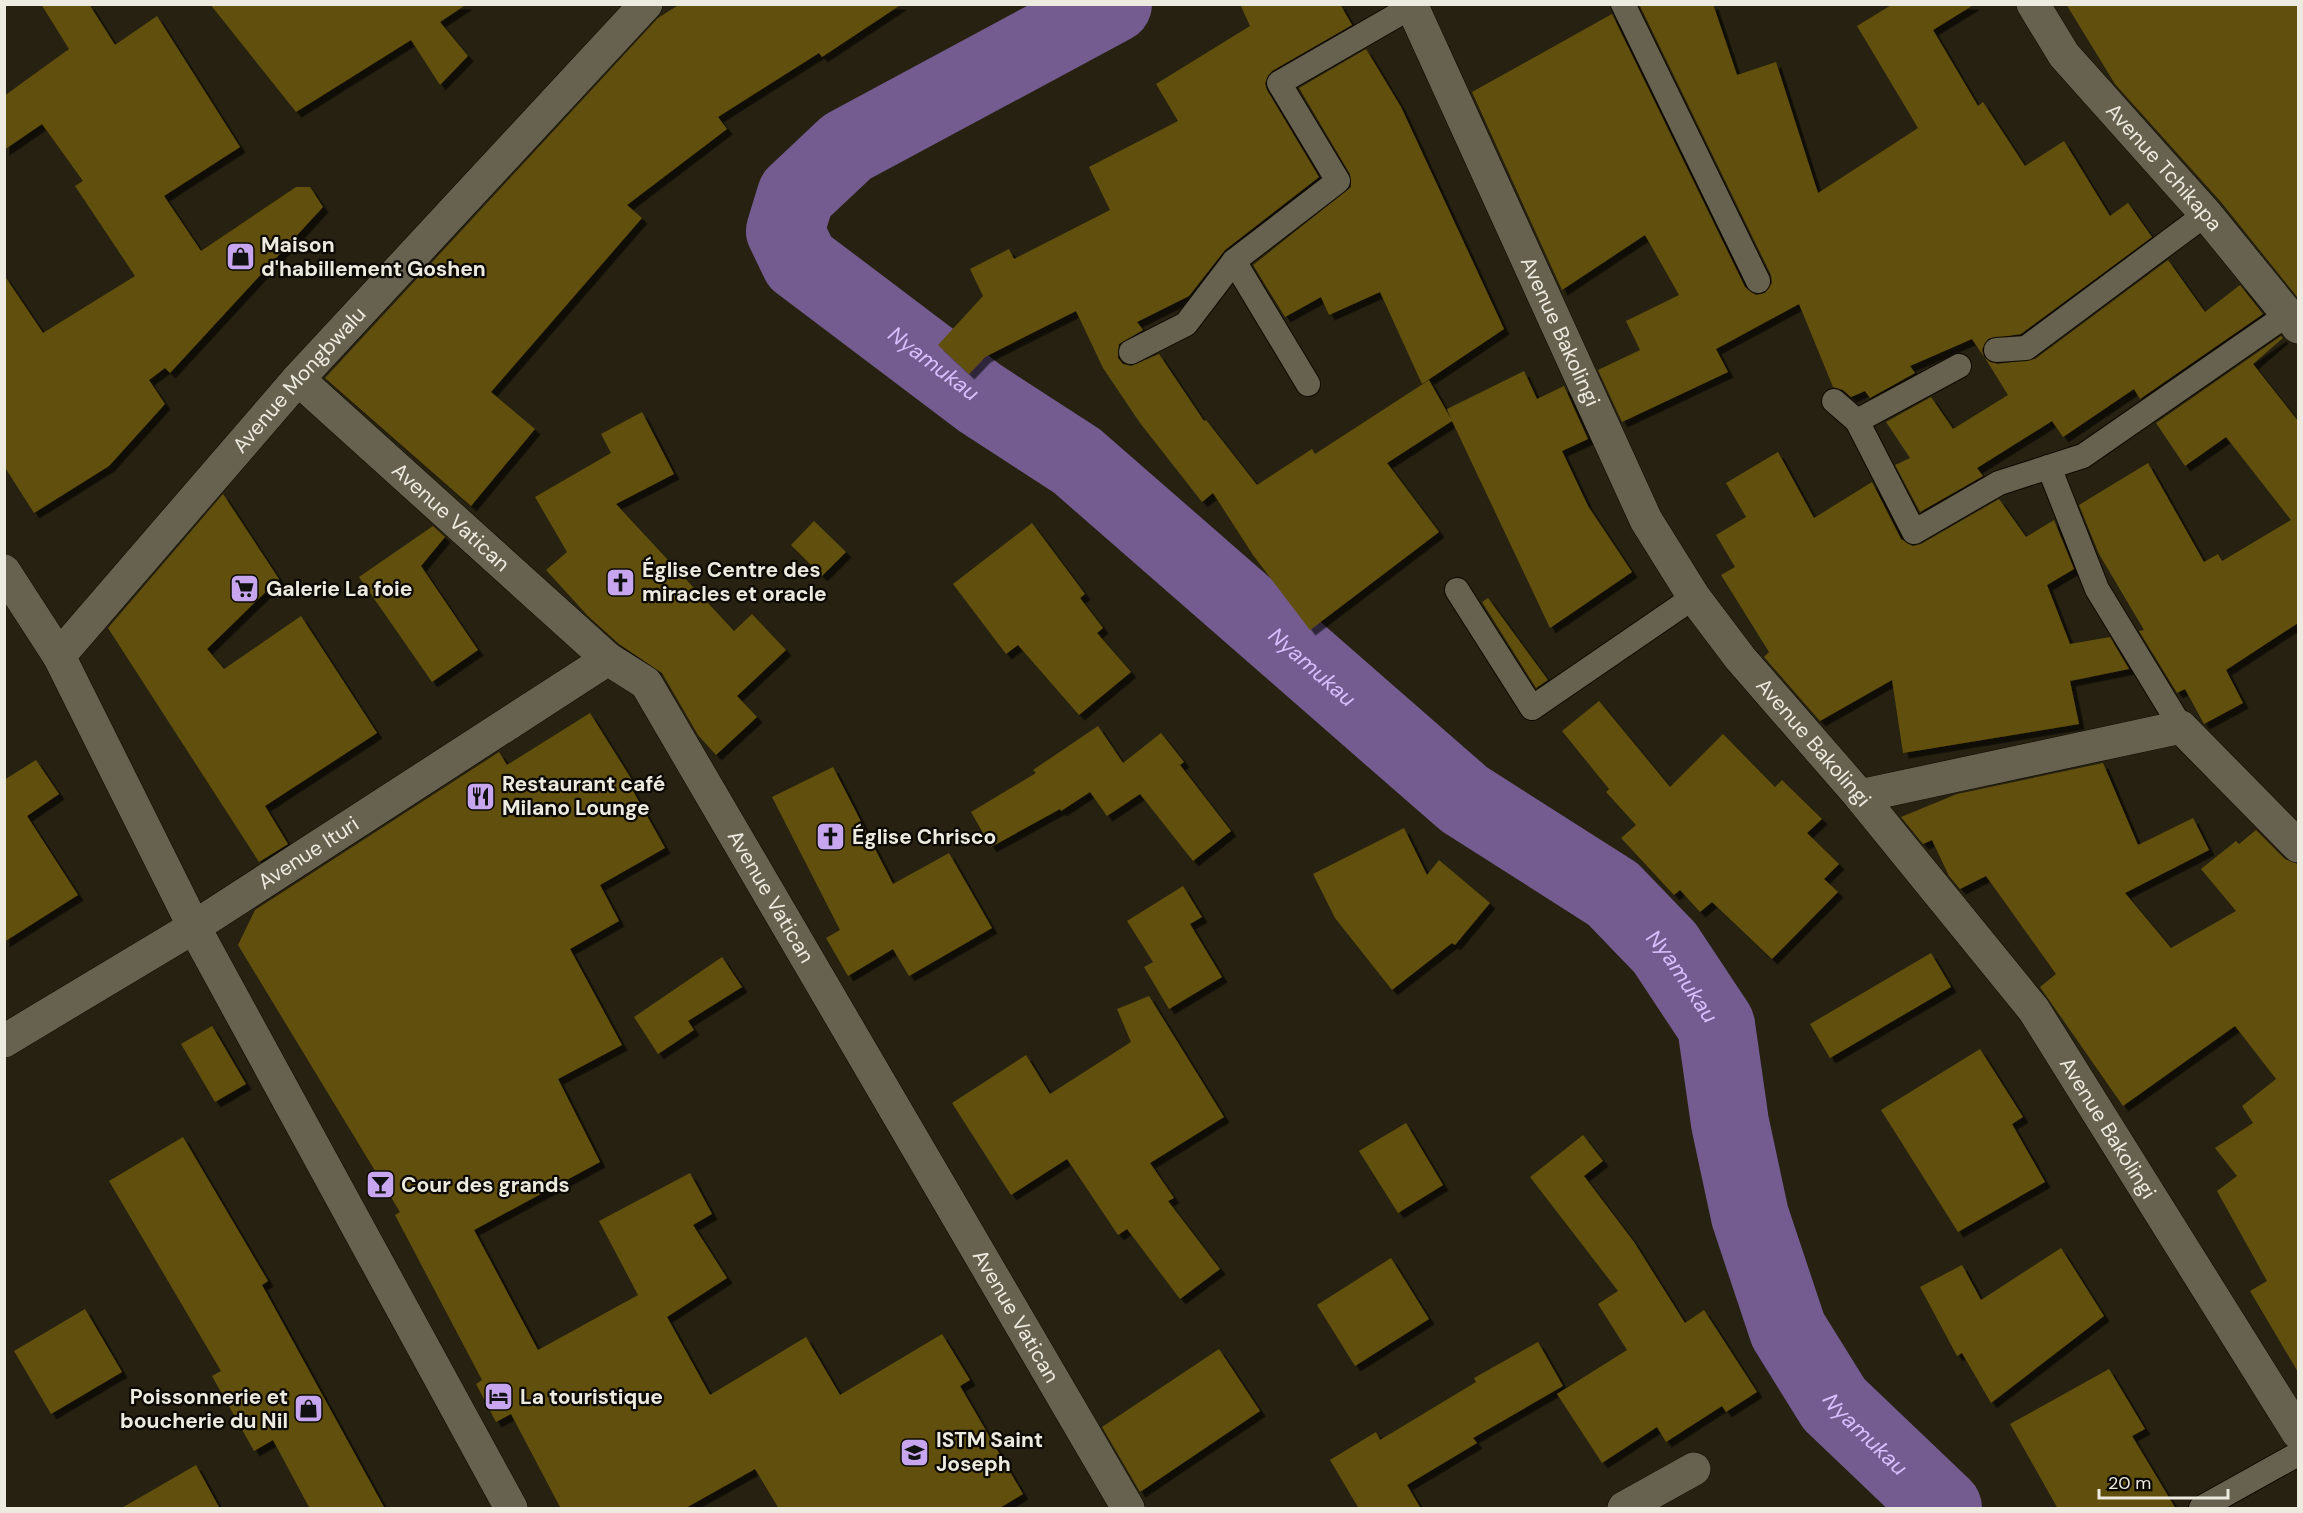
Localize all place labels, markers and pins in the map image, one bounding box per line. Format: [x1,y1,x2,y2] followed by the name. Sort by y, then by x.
[261,231,486,283] place label: Maison d'habillement Goshen
[224,241,256,273] shop icon: Maison d'habillement Goshen
[642,556,827,608] place label: Église Centre des miracles et oracle
[605,566,637,598] church icon: Église Centre des miracles et oracle
[229,573,261,605] supermarket icon: Galerie La foie
[266,575,412,603] place label: Galerie La foie
[502,770,665,822] place label: Restaurant café Milano Lounge
[465,780,497,812] restaurant icon: Restaurant café Milano Lounge
[815,821,847,853] church icon: Église Chrisco
[852,823,996,851] place label: Église Chrisco
[364,1169,396,1201] bar icon: Cour des grands
[401,1171,570,1199] place label: Cour des grands
[483,1381,515,1413] hotel icon: La touristique
[120,1383,288,1435] place label: Poissonnerie et boucherie du Nil
[520,1383,663,1411] place label: La touristique
[293,1393,325,1425] shop icon: Poissonnerie et boucherie du Nil
[936,1426,1043,1478] place label: ISTM Saint Joseph
[899,1436,931,1468] school or university icon: ISTM Saint Joseph

